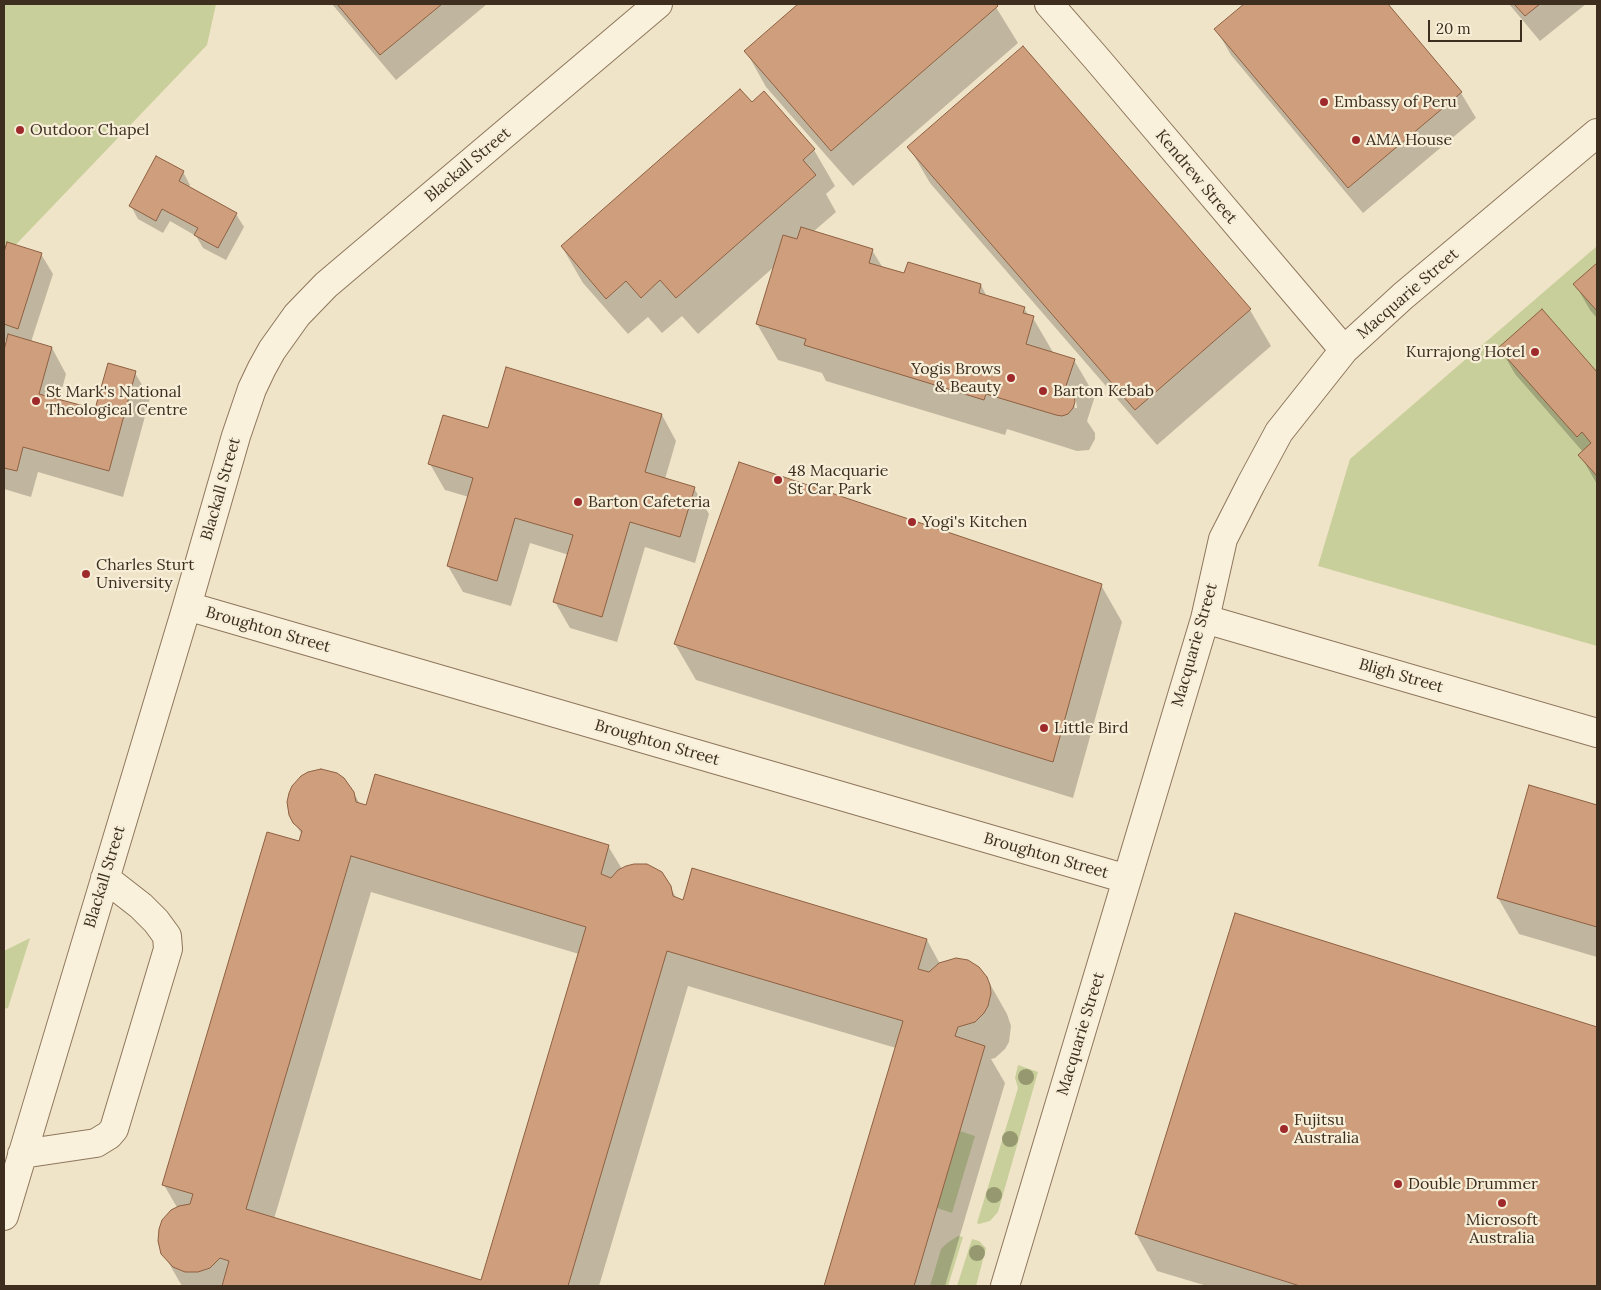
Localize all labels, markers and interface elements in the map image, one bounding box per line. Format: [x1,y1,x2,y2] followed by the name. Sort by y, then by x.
[1431,10,1525,42] scale bar
[1436,19,1471,38] text: 20 m
[1334,92,1457,112] place label: Embassy of Peru
[1318,96,1330,108] marker: Embassy of Peru
[30,120,149,140] place label: Outdoor Chapel
[14,124,26,136] marker: Outdoor Chapel
[421,124,515,206] street label: Blackall Street
[1151,126,1241,228] street label: Kendrew Street
[1366,130,1452,150] place label: AMA House
[1350,134,1362,146] marker: AMA House
[1353,245,1463,343] street label: Macquarie Street
[1406,342,1525,362] place label: Kurrajong Hotel
[1529,346,1541,358] marker: Kurrajong Hotel
[911,359,1001,397] place label: Yogis Brows & Beauty
[1005,372,1017,384] marker: Yogis Brows & Beauty
[1053,381,1154,401] place label: Barton Kebab
[46,382,188,420] place label: St Mark's National Theological Centre
[1037,385,1049,397] marker: Barton Kebab
[30,395,42,407] marker: St Mark's National Theological Centre
[197,435,245,543] street label: Blackall Street
[788,461,888,499] place label: 48 Macquarie St Car Park
[772,474,784,486] marker: 48 Macquarie St Car Park
[588,492,711,512] place label: Barton Cafeteria
[572,496,584,508] marker: Barton Cafeteria
[922,512,1027,532] place label: Yogi's Kitchen
[906,516,918,528] marker: Yogi's Kitchen
[96,555,195,593] place label: Charles Sturt University
[80,568,92,580] marker: Charles Sturt University
[1168,581,1222,709] street label: Macquarie Street
[203,603,333,657] street label: Broughton Street
[1357,655,1445,697] street label: Bligh Street
[592,716,722,770] street label: Broughton Street
[1054,718,1128,738] place label: Little Bird
[1038,722,1050,734] marker: Little Bird
[80,823,130,931] street label: Blackall Street
[981,829,1111,883] street label: Broughton Street
[1053,970,1109,1098] street label: Macquarie Street
[1294,1110,1359,1148] place label: Fujitsu Australia
[1278,1123,1290,1135] marker: Fujitsu Australia
[1408,1174,1538,1194] place label: Double Drummer
[1392,1178,1404,1190] marker: Double Drummer
[1496,1197,1508,1209] marker: Microsoft Australia
[1466,1210,1538,1248] place label: Microsoft Australia

